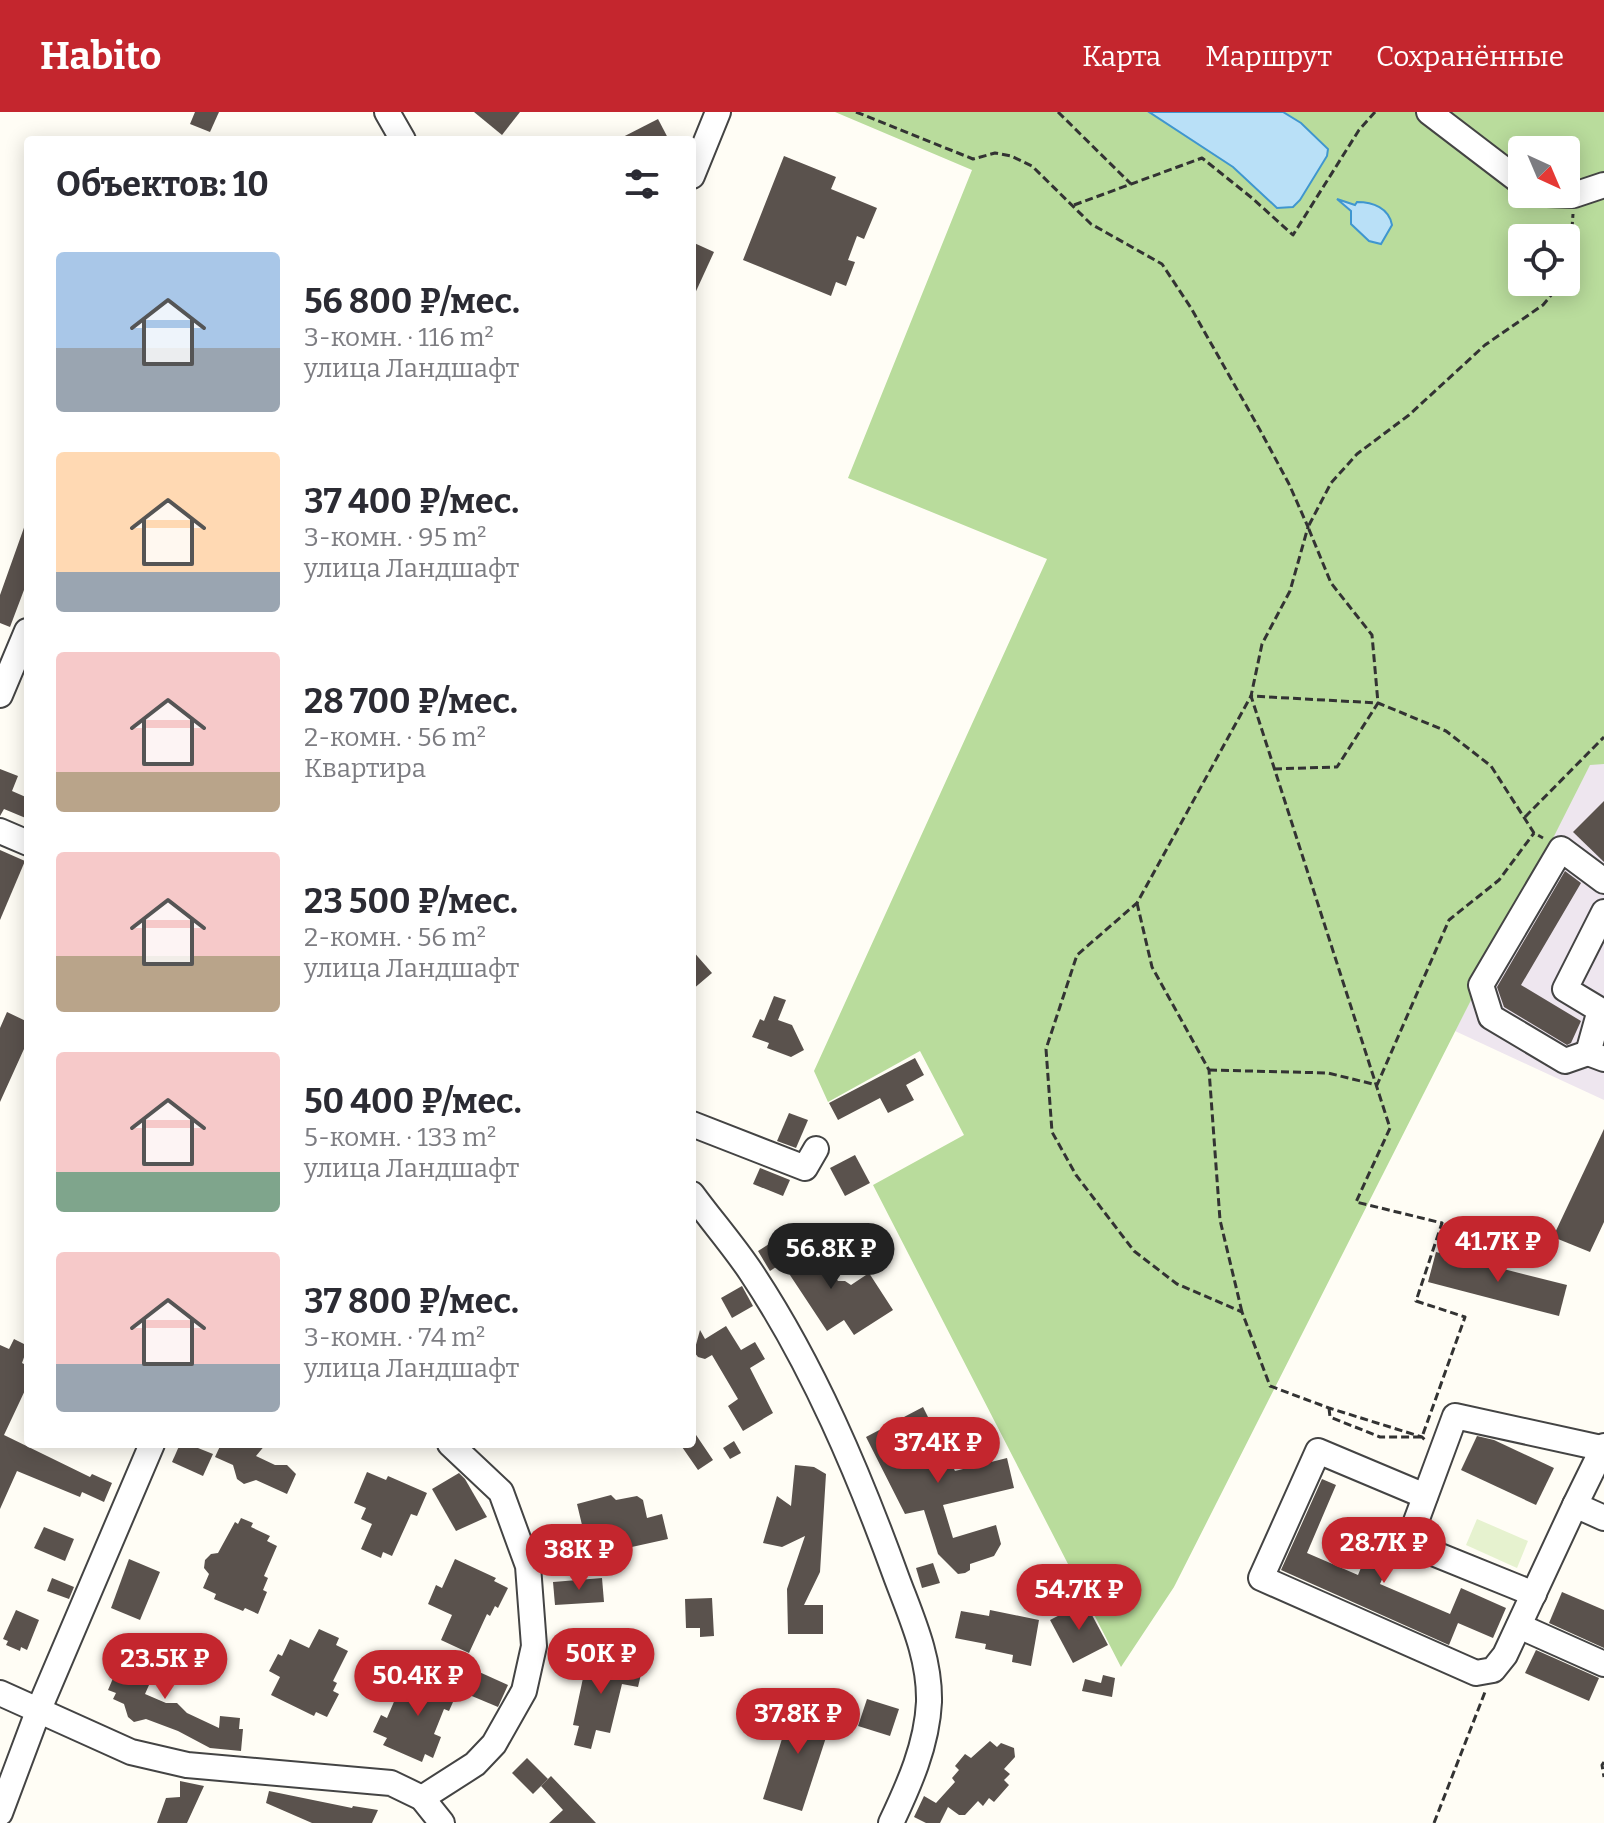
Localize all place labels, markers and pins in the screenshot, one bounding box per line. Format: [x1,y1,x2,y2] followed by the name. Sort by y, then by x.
[1424,1216,1572,1284] pin: 41.7K ₽
[757,1223,905,1291] pin: 56.8K ₽
[864,1417,1012,1485] pin: 37.4K ₽
[1310,1517,1458,1585] pin: 28.7K ₽
[523,1524,635,1592] pin: 38K ₽
[1005,1564,1153,1632] pin: 54.7K ₽
[545,1628,657,1696] pin: 50K ₽
[91,1633,239,1701] pin: 23.5K ₽
[344,1650,492,1718] pin: 50.4K ₽
[724,1688,872,1756] pin: 37.8K ₽

